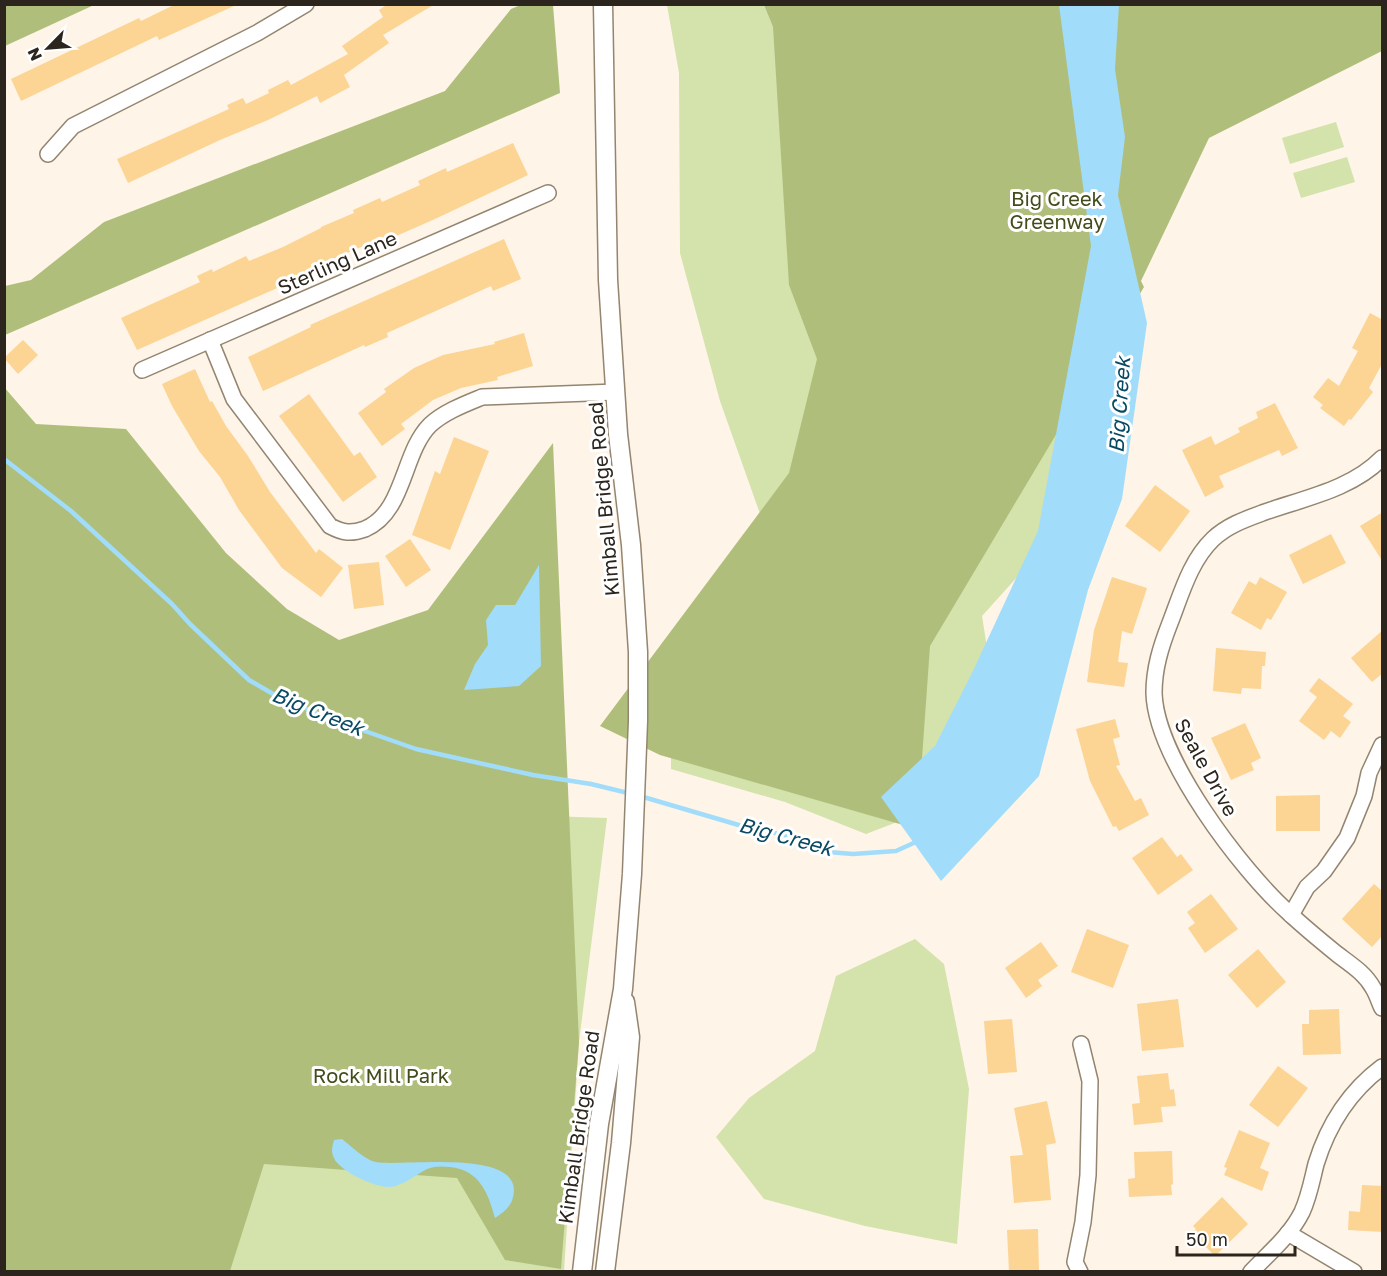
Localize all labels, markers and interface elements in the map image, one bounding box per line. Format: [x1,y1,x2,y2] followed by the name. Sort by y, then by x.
[18,18,78,78] north arrow
[23,45,46,64] text: N
[1010,186,1104,233] park label: Big Creek Greenway
[274,225,400,299] street label: Sterling Lane
[1103,354,1135,454] water label: Big Creek
[583,401,623,597] street label: Kimball Bridge Road
[268,681,370,742] water label: Big Creek
[1170,714,1244,820] street label: Seale Drive
[736,811,838,862] water label: Big Creek
[553,1029,603,1225] street label: Kimball Bridge Road
[313,1063,449,1087] park label: Rock Mill Park
[1177,1219,1296,1257] scale bar
[1186,1228,1228,1250] text: 50 m

